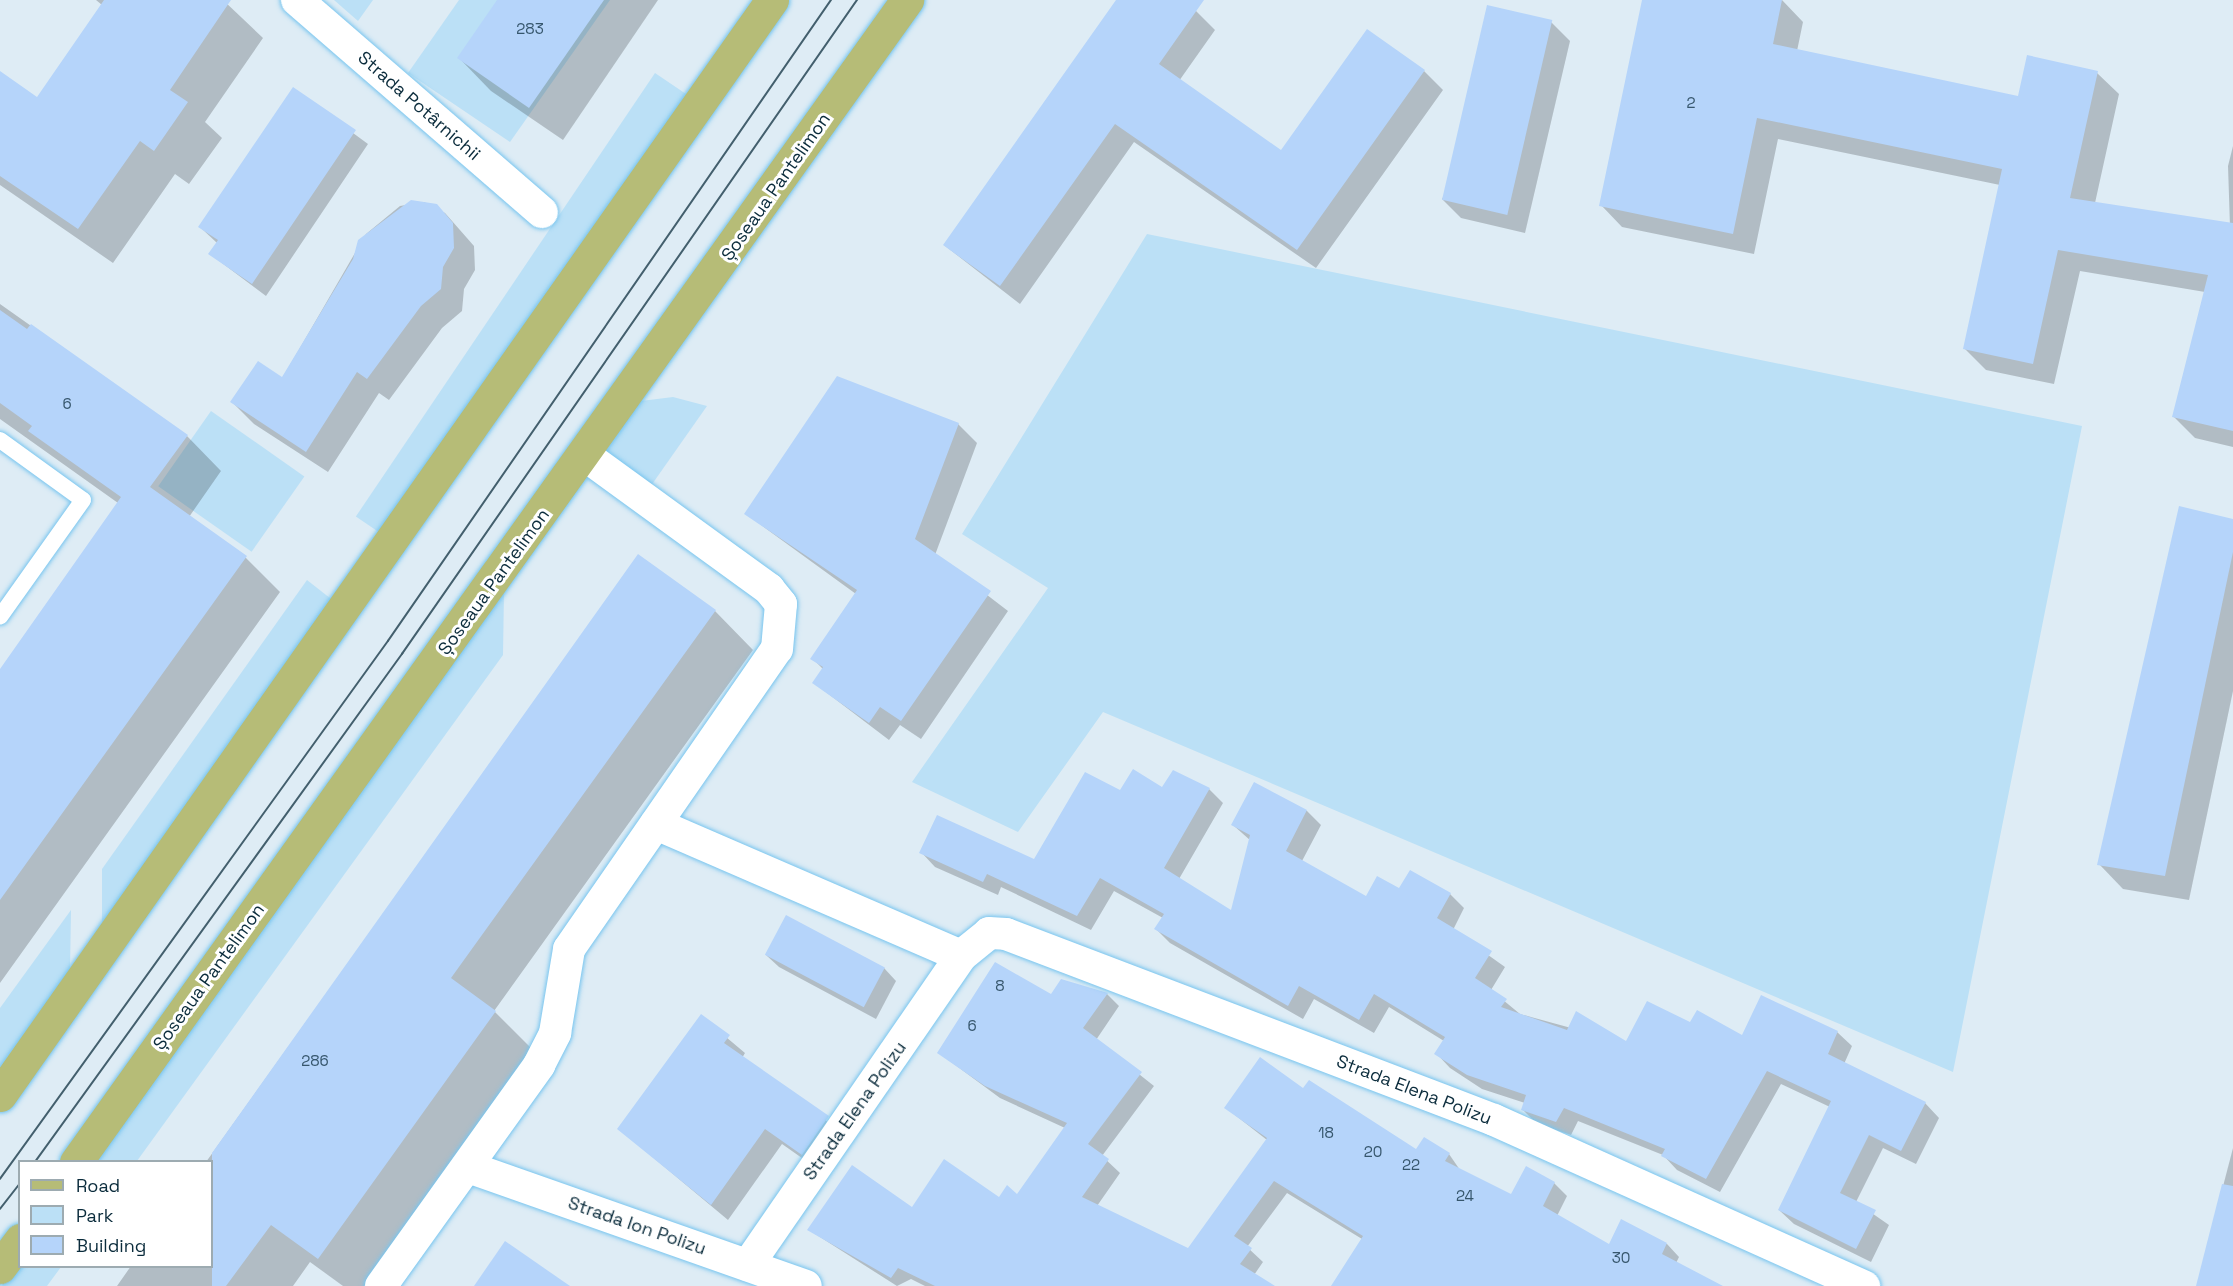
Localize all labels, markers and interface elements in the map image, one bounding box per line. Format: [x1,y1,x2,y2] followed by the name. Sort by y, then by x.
[516,20,544,38] house number: 283
[353,47,485,165] street label: Strada Potârnichii
[1686,94,1696,112] house number: 2
[717,109,835,265] street label: Șoseaua Pantelimon
[62,395,72,413] house number: 6
[434,505,554,659] street label: Șoseaua Pantelimon
[149,900,269,1054] street label: Șoseaua Pantelimon
[995,977,1005,995] house number: 8
[967,1017,977,1035] house number: 6
[799,1037,911,1185] street label: Strada Elena Polizu
[1333,1050,1495,1130] street label: Strada Elena Polizu
[301,1052,329,1070] house number: 286
[1318,1124,1334,1142] house number: 18
[1364,1143,1382,1161] house number: 20
[1402,1156,1420,1174] house number: 22
[18,1160,213,1268] legend
[76,1174,120,1197] text: Road
[1456,1187,1474,1205] house number: 24
[565,1192,709,1260] street label: Strada Ion Polizu
[76,1204,113,1227] text: Park
[76,1234,146,1257] text: Building
[1612,1249,1630,1267] house number: 30

